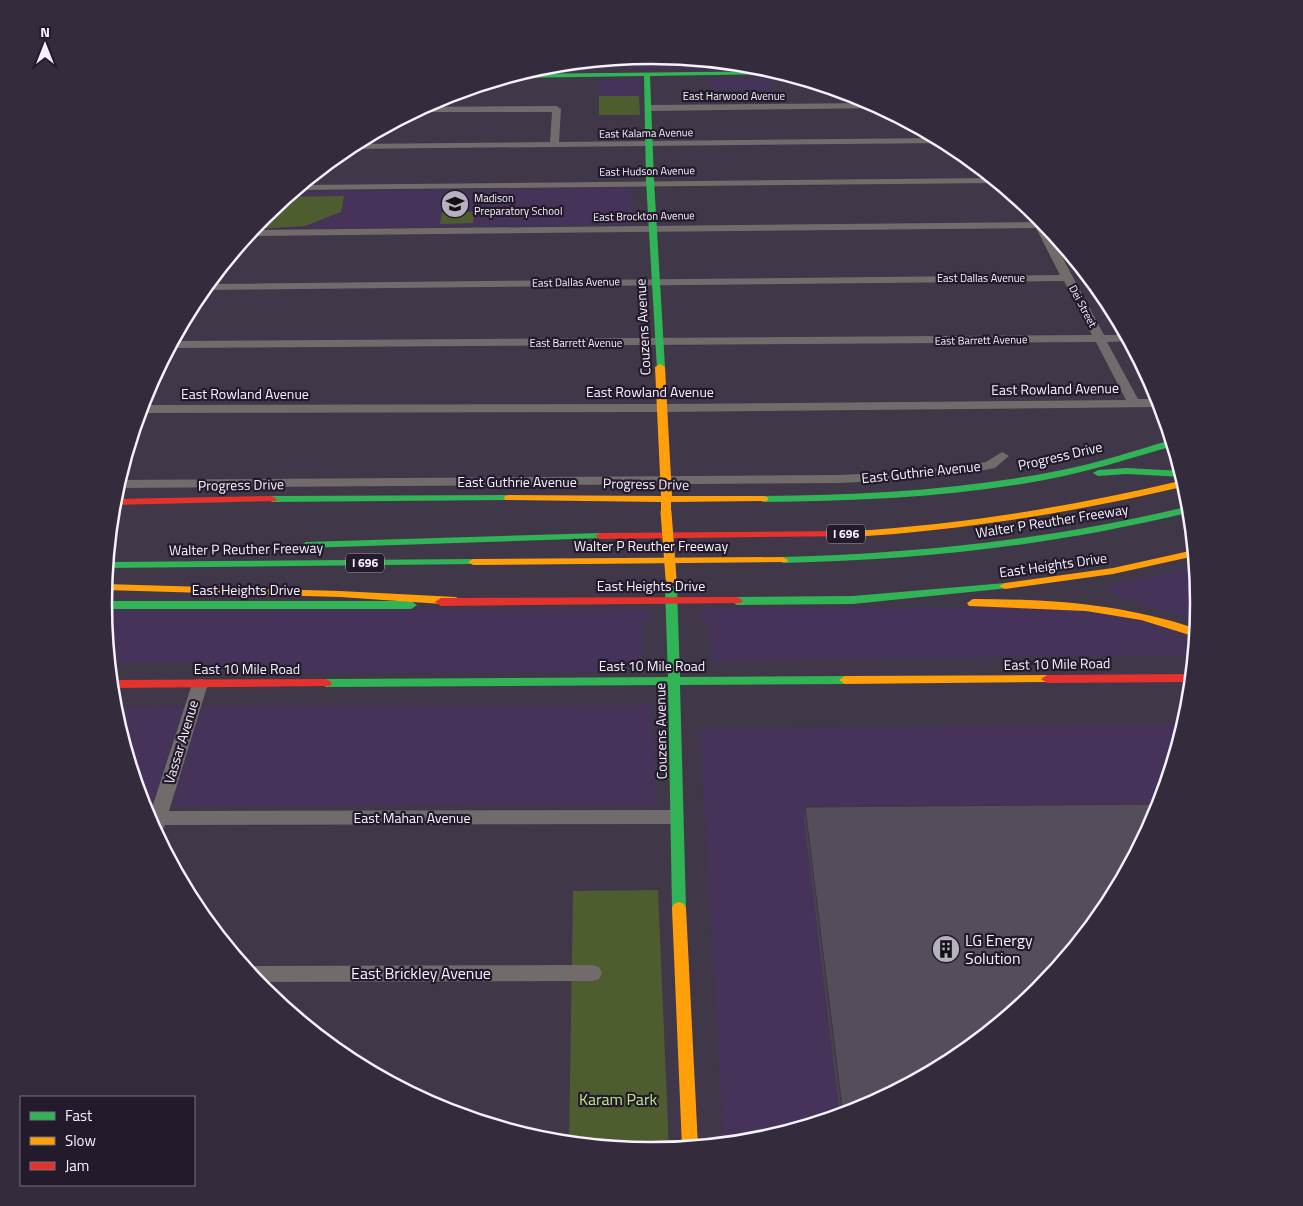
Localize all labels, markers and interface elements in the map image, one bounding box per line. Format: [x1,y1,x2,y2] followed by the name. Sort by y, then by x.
[20,20,70,70] north arrow
[40,21,50,42] text: N
[683,88,786,104] street label: East Harwood Avenue
[599,124,694,142] street label: East Kalama Avenue
[599,162,695,180] street label: East Hudson Avenue
[440,189,470,219] school or university icon: Madison Preparatory School
[474,190,562,219] place label: Madison Preparatory School
[593,207,695,225] street label: East Brockton Avenue
[937,270,1026,286] street label: East Dallas Avenue
[532,273,621,291] street label: East Dallas Avenue
[629,278,656,376] street label: Couzens Avenue
[1065,282,1101,330] street label: Dei Street
[934,331,1028,349] street label: East Barrett Avenue
[530,335,623,351] street label: East Barrett Avenue
[991,377,1119,400] street label: East Rowland Avenue
[586,381,714,402] street label: East Rowland Avenue
[181,383,309,404] street label: East Rowland Avenue
[1016,436,1104,475] street label: Progress Drive
[860,455,982,488] street label: East Guthrie Avenue
[457,471,577,492] street label: East Guthrie Avenue
[603,472,689,495] street label: Progress Drive
[198,473,284,496] street label: Progress Drive
[974,498,1130,543] street label: Walter P Reuther Freeway
[827,524,865,544] road number: I 696
[574,535,728,556] street label: Walter P Reuther Freeway
[169,537,324,560] street label: Walter P Reuther Freeway
[998,547,1108,582] street label: East Heights Drive
[346,554,384,572] road number: I 696
[597,575,705,596] street label: East Heights Drive
[192,579,300,600] street label: East Heights Drive
[1004,652,1110,675] street label: East 10 Mile Road
[599,655,705,676] street label: East 10 Mile Road
[194,658,300,679] street label: East 10 Mile Road
[649,683,672,779] street label: Couzens Avenue
[158,697,203,786] street label: Vassar Avenue
[354,807,470,828] street label: East Mahan Avenue
[965,928,1033,970] place label: LG Energy Solution
[931,934,961,964] building icon: LG Energy Solution
[351,961,491,985] street label: East Brickley Avenue
[579,1087,657,1111] park label: Karam Park
[20,1096,195,1186] legend
[65,1104,93,1127] text: Fast
[65,1129,96,1152] text: Slow
[65,1154,89,1177] text: Jam

